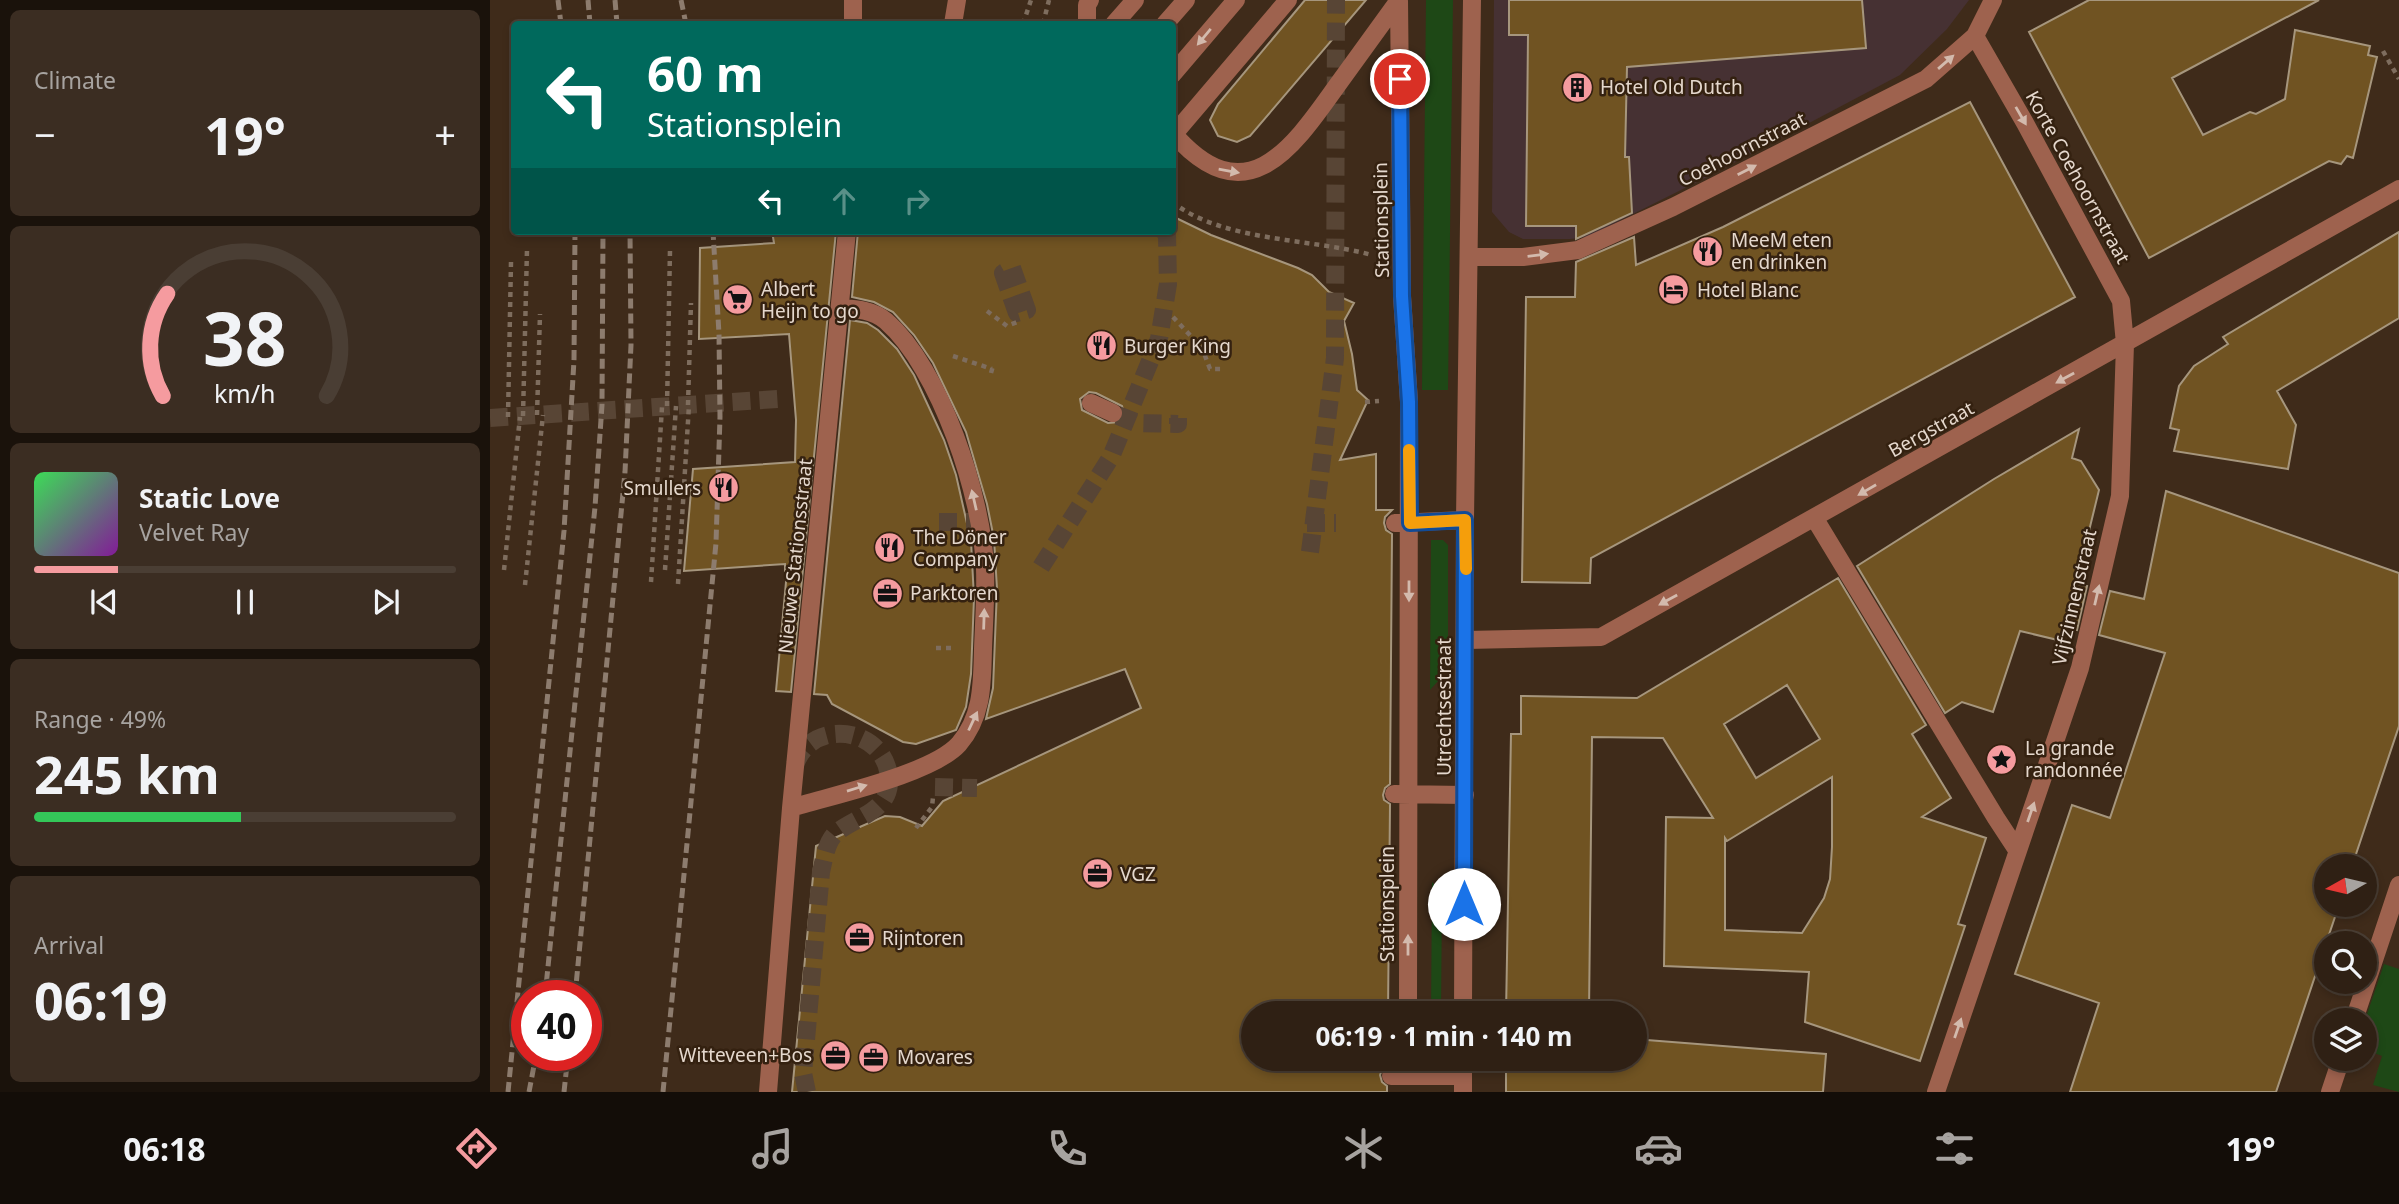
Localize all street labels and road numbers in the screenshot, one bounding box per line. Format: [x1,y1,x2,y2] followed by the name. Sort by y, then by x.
[2020,86,2136,268] street label: Korte Coehoornstraat
[1674,106,1810,192] street label: Coehoornstraat
[1367,162,1395,278] street label: Stationsplein
[1884,395,1979,463] street label: Bergstraat
[772,457,818,655] street label: Nieuwe Stationsstraat
[2046,526,2102,668] street label: Vijfzinnenstraat
[1431,638,1457,776] street label: Utrechtsestraat
[1374,846,1400,962] street label: Stationsplein

